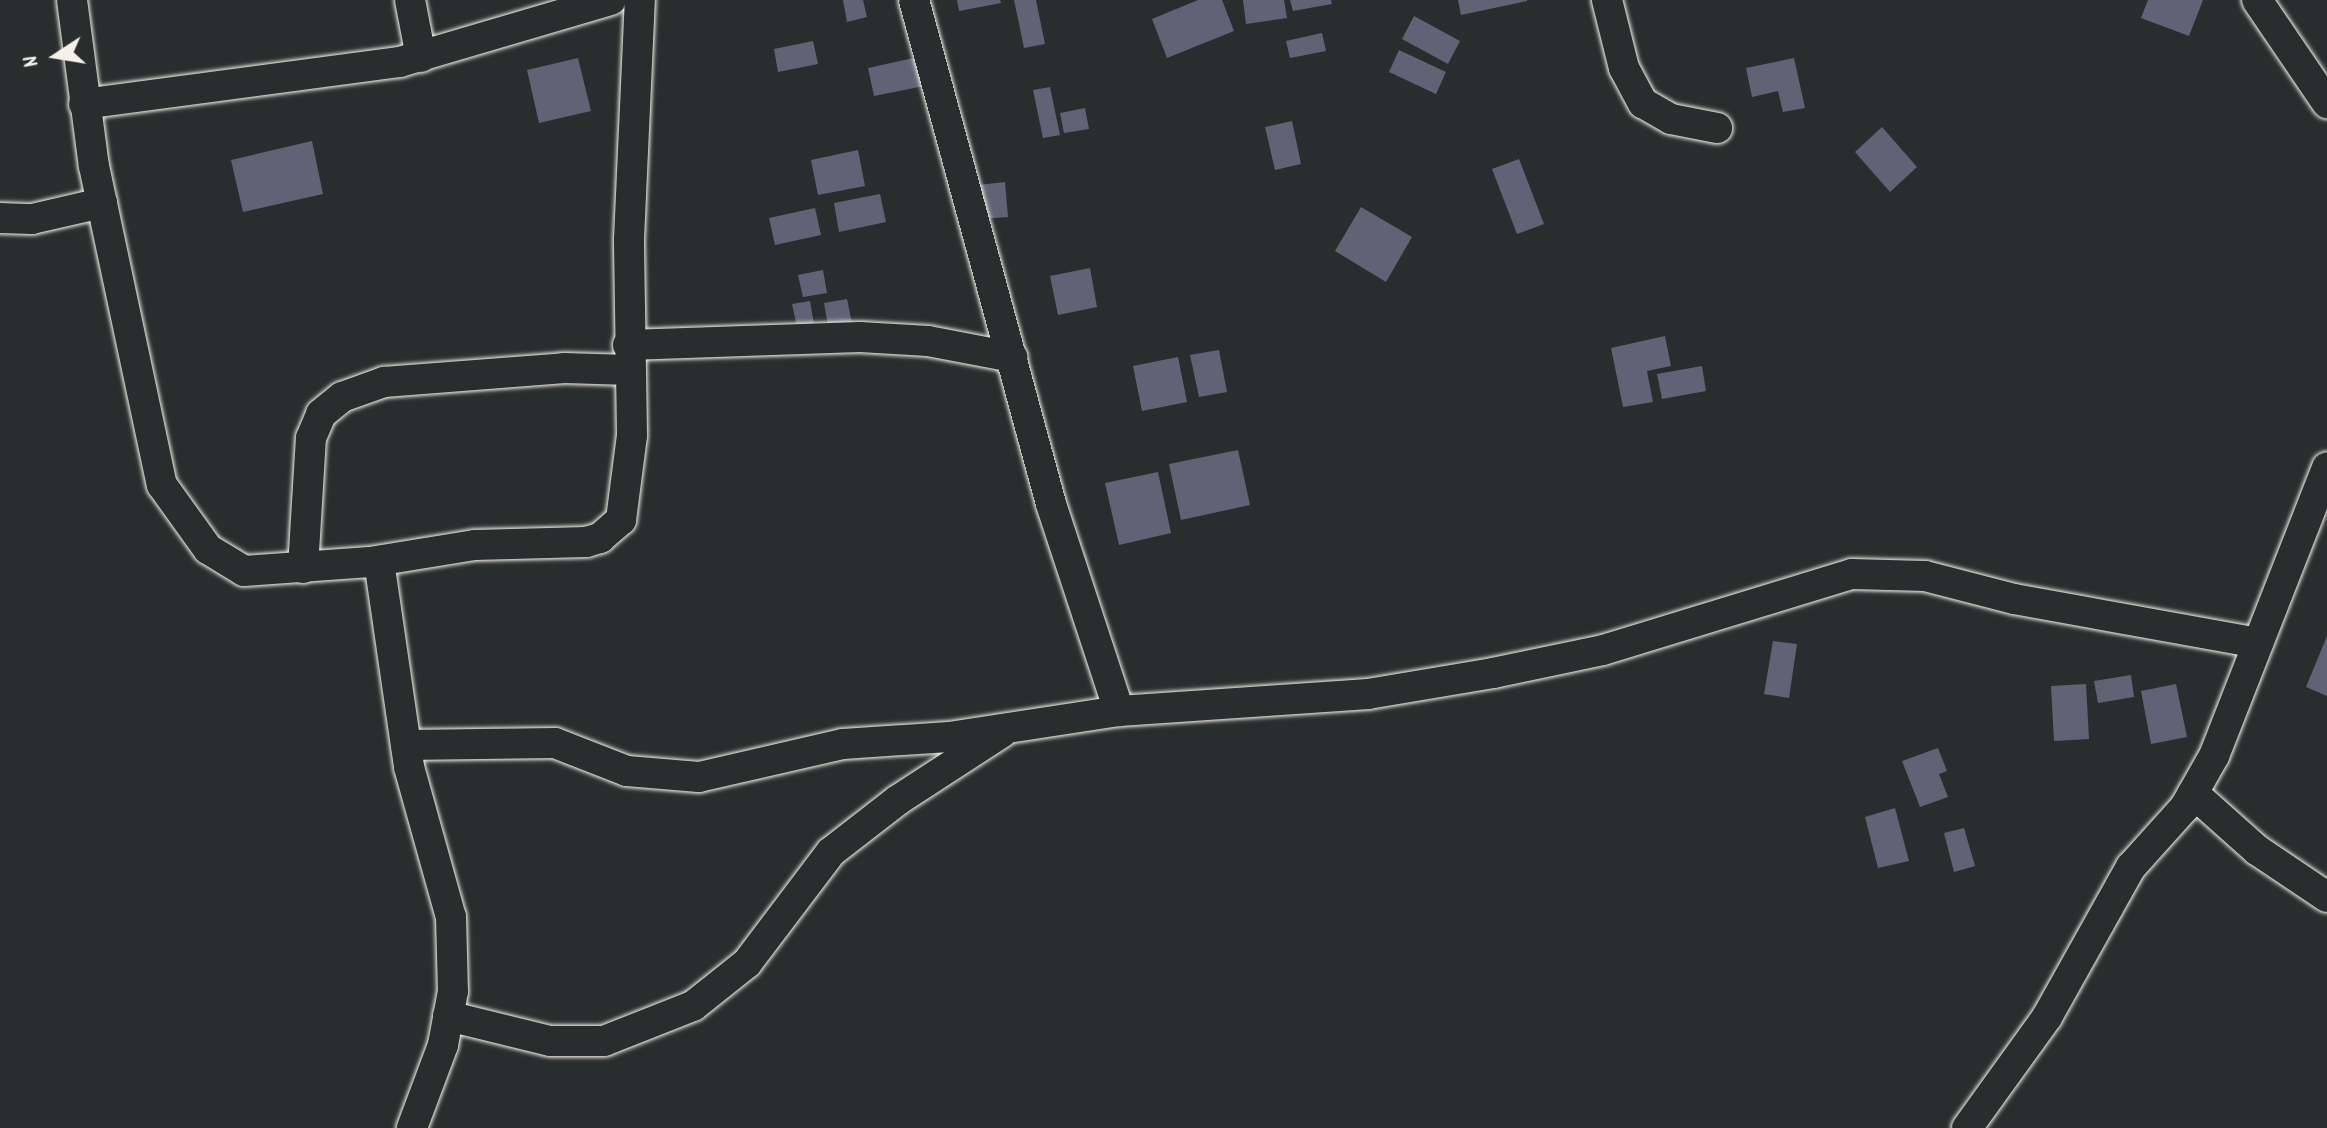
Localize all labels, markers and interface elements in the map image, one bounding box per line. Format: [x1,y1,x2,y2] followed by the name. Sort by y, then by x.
[16,16,96,96] north arrow
[16,53,48,70] text: N

